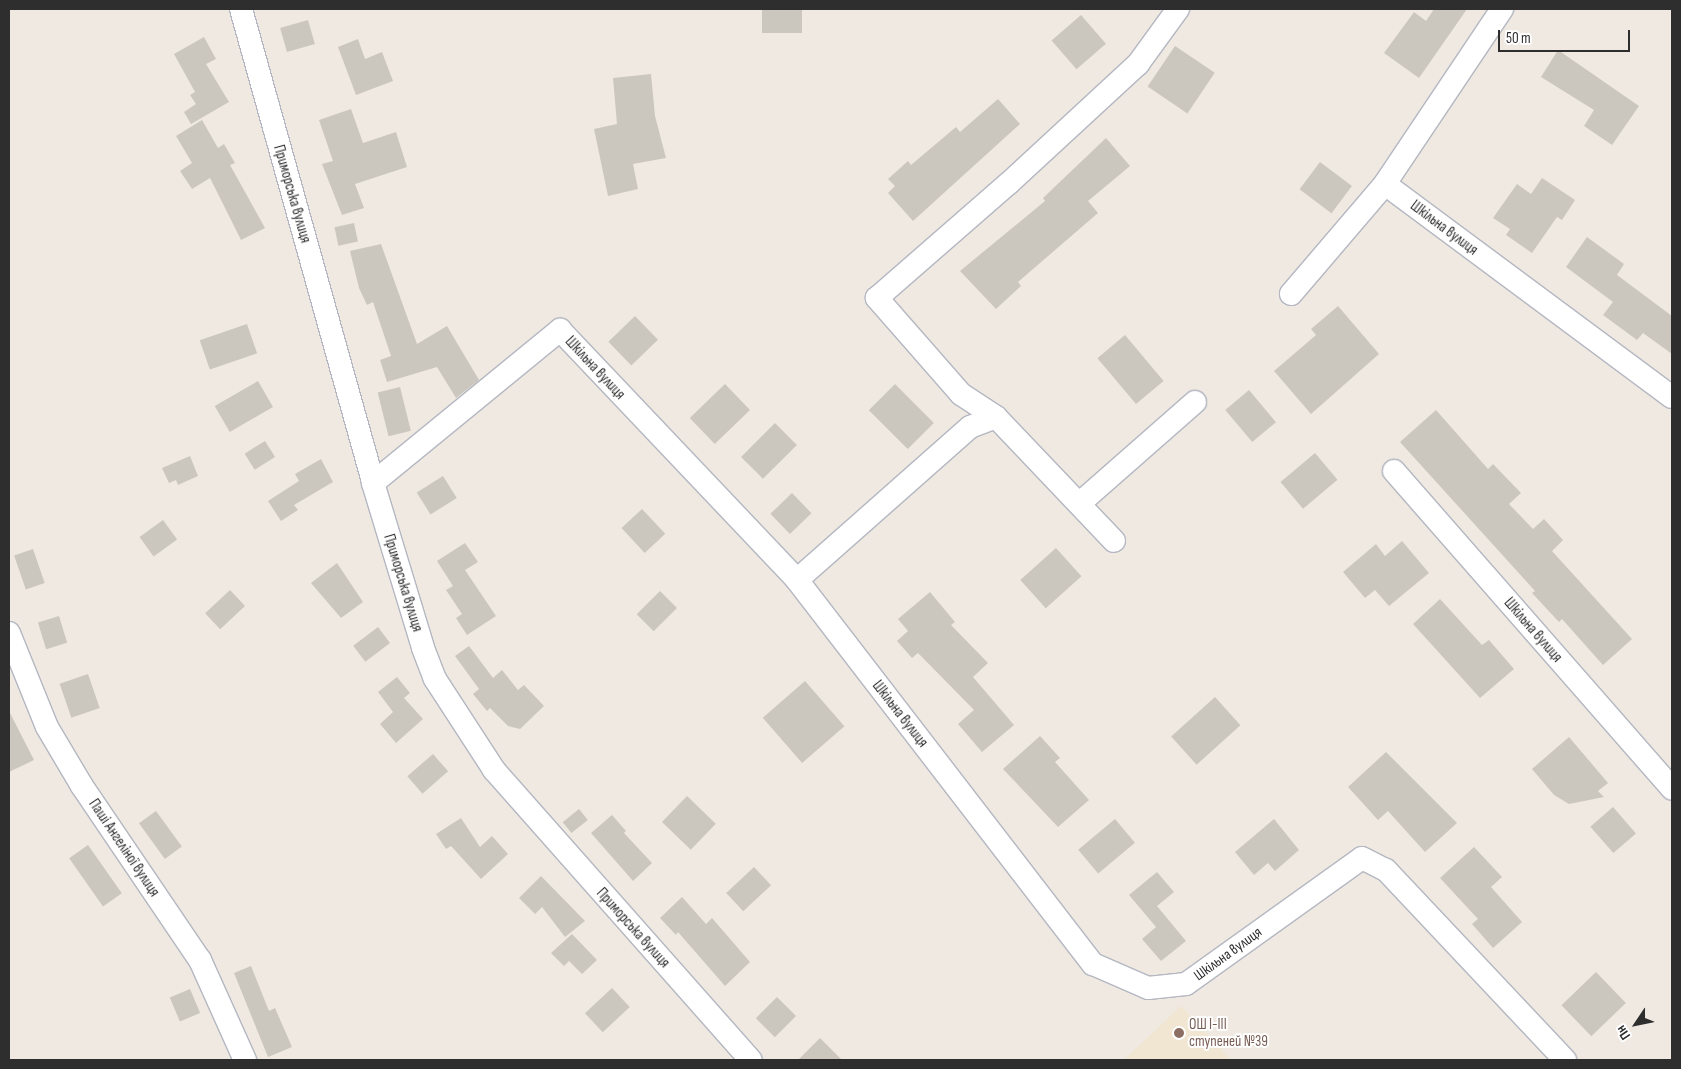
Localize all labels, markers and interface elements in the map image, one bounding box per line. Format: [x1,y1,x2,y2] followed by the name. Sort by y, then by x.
[1501,20,1634,52] scale bar
[1506,29,1531,48] text: 50 m
[269,143,315,245] street label: Приморська вулиця
[1407,197,1481,259] street label: Шкільна вулиця
[561,333,629,403] street label: Шкільна вулиця
[380,532,426,634] street label: Приморська вулиця
[1500,594,1566,666] street label: Шкільна вулиця
[868,677,932,751] street label: Шкільна вулиця
[85,796,163,900] street label: Паші Ангеліної вулиця
[592,884,674,972] street label: Приморська вулиця
[1190,923,1266,985] street label: Шкільна вулиця
[1611,999,1661,1049] north arrow
[1189,1015,1268,1050] place label: ОШ I-III ступеней №39
[1612,1022,1634,1043] text: Пн
[1173,1027,1185,1039] marker: ОШ I-III ступеней №39

